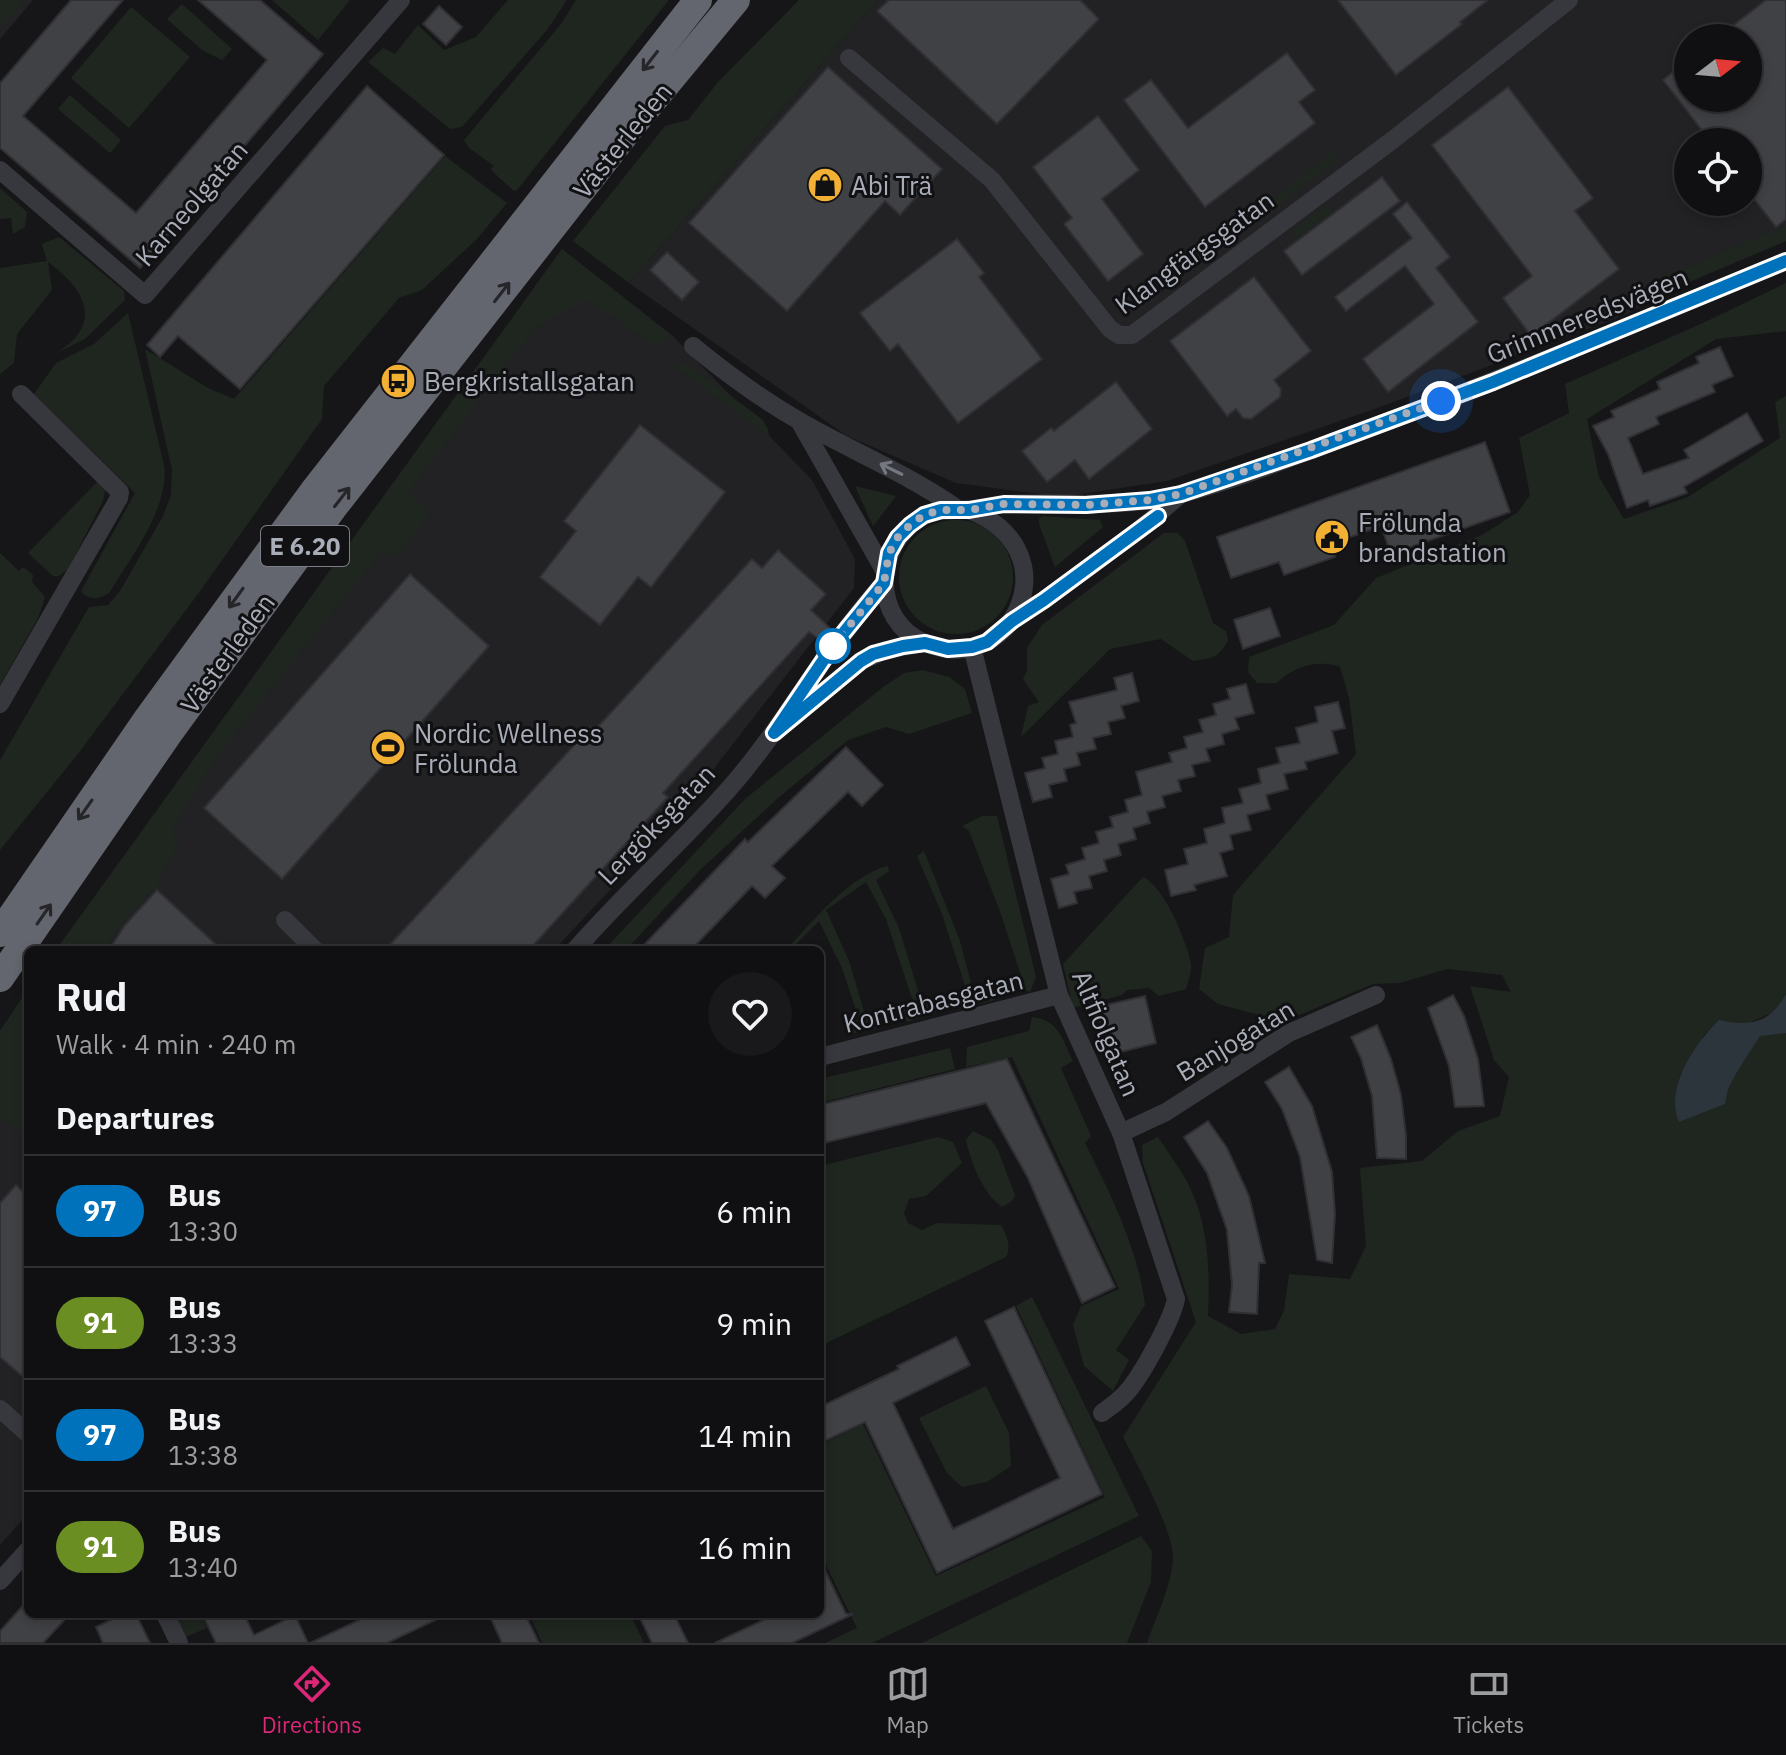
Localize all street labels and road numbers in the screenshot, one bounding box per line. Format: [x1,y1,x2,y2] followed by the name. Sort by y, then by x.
[565,75,679,205] street label: Västerleden
[127,133,255,273] street label: Karneolgatan
[1108,183,1280,321] street label: Klangfärgsgatan
[1481,259,1693,371] street label: Grimmeredsvägen
[261,526,349,566] road number: E 6.20
[172,586,282,720] street label: Västerleden
[590,756,722,892] street label: Lergöksgatan
[839,962,1027,1040] street label: Kontrabasgatan
[1065,965,1149,1101] street label: Altfiolgatan
[1170,991,1300,1089] street label: Banjogatan

